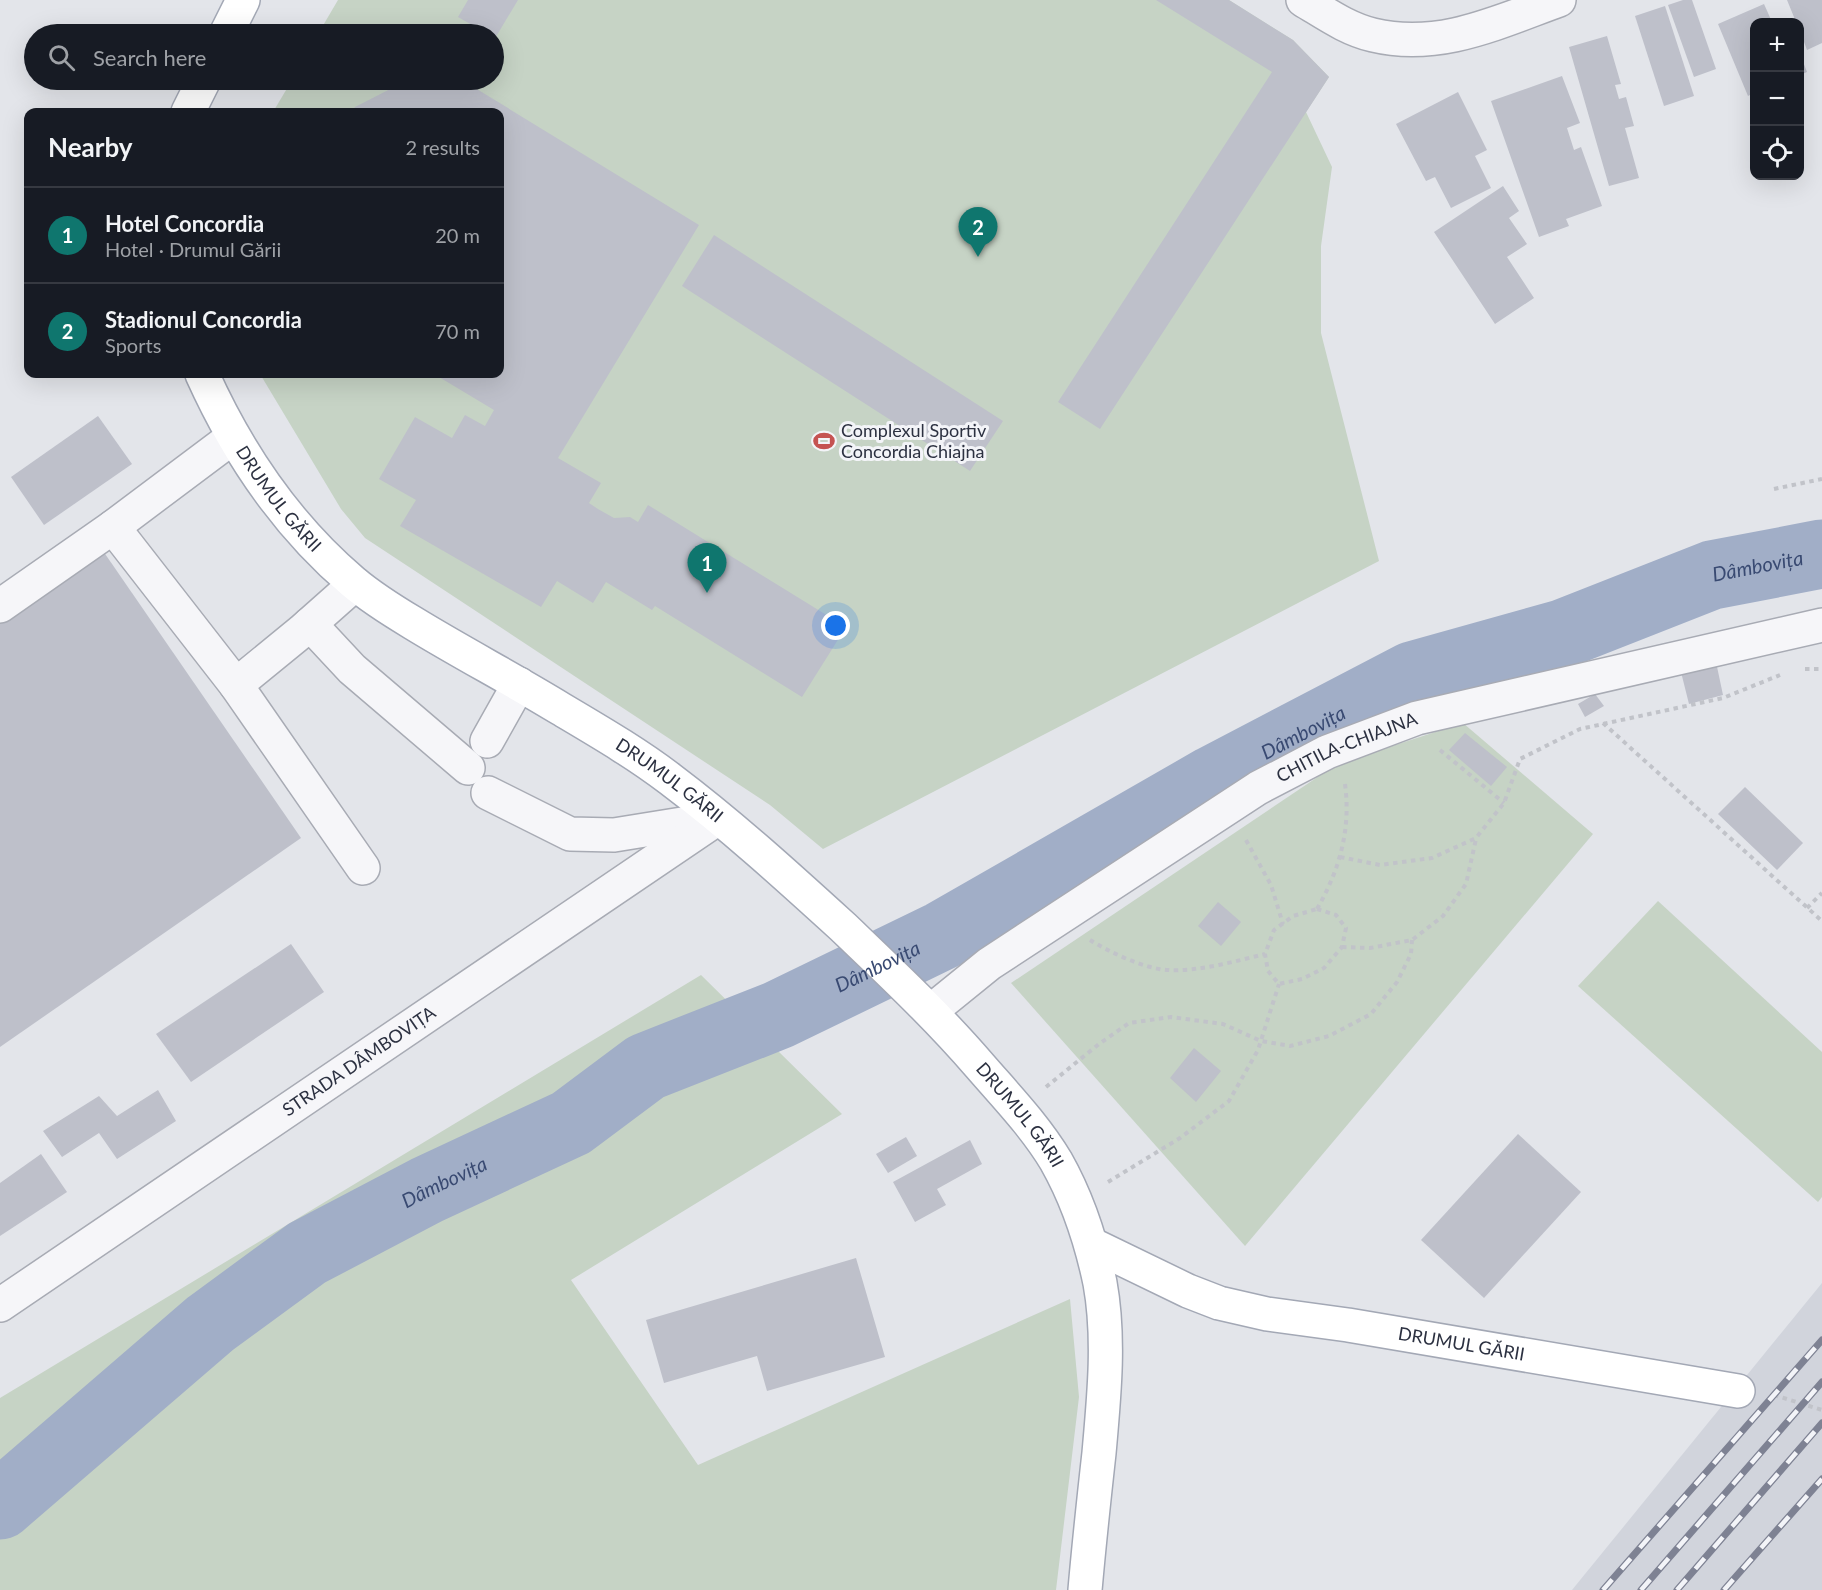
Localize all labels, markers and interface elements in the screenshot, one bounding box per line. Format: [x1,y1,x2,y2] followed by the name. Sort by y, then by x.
[1750,18,1804,180] map controls
[1750,18,1804,72] button: +
[24,24,504,90] search box
[45,41,78,74] icon: search
[93,44,206,71] text: Search here
[1750,72,1804,126] button: −
[1750,126,1804,180] button: locate
[48,131,133,163] text: Nearby
[405,135,480,159] text: 2 results
[958,208,998,257] pin: 2
[105,210,264,237] text: Hotel Concordia
[62,223,73,247] text: 1
[435,223,480,247] text: 20 m
[105,237,281,261] text: Hotel · Drumul Gării
[105,306,302,333] text: Stadionul Concordia
[62,319,73,343] text: 2
[435,319,480,343] text: 70 m
[105,333,161,357] text: Sports
[841,419,987,462] place label: Complexul Sportiv Concordia Chiajna
[812,429,836,453] sports icon: Complexul Sportiv Concordia Chiajna
[232,441,326,556] street label: DRUMUL GĂRII
[688,544,726,593] pin: 1
[1710,545,1805,586] water label: Dâmbovița
[821,611,850,640] your location
[1257,700,1349,764] water label: Dâmbovița
[1272,707,1421,787] street label: CHITILA-CHIAJNA
[612,733,728,827] street label: DRUMUL GĂRII
[831,935,924,997] water label: Dâmbovița
[278,1000,440,1120] street label: STRADA DÂMBOVIȚA
[972,1057,1069,1171] street label: DRUMUL GĂRII
[397,1151,491,1212] water label: Dâmbovița
[1397,1322,1527,1365] street label: DRUMUL GĂRII

